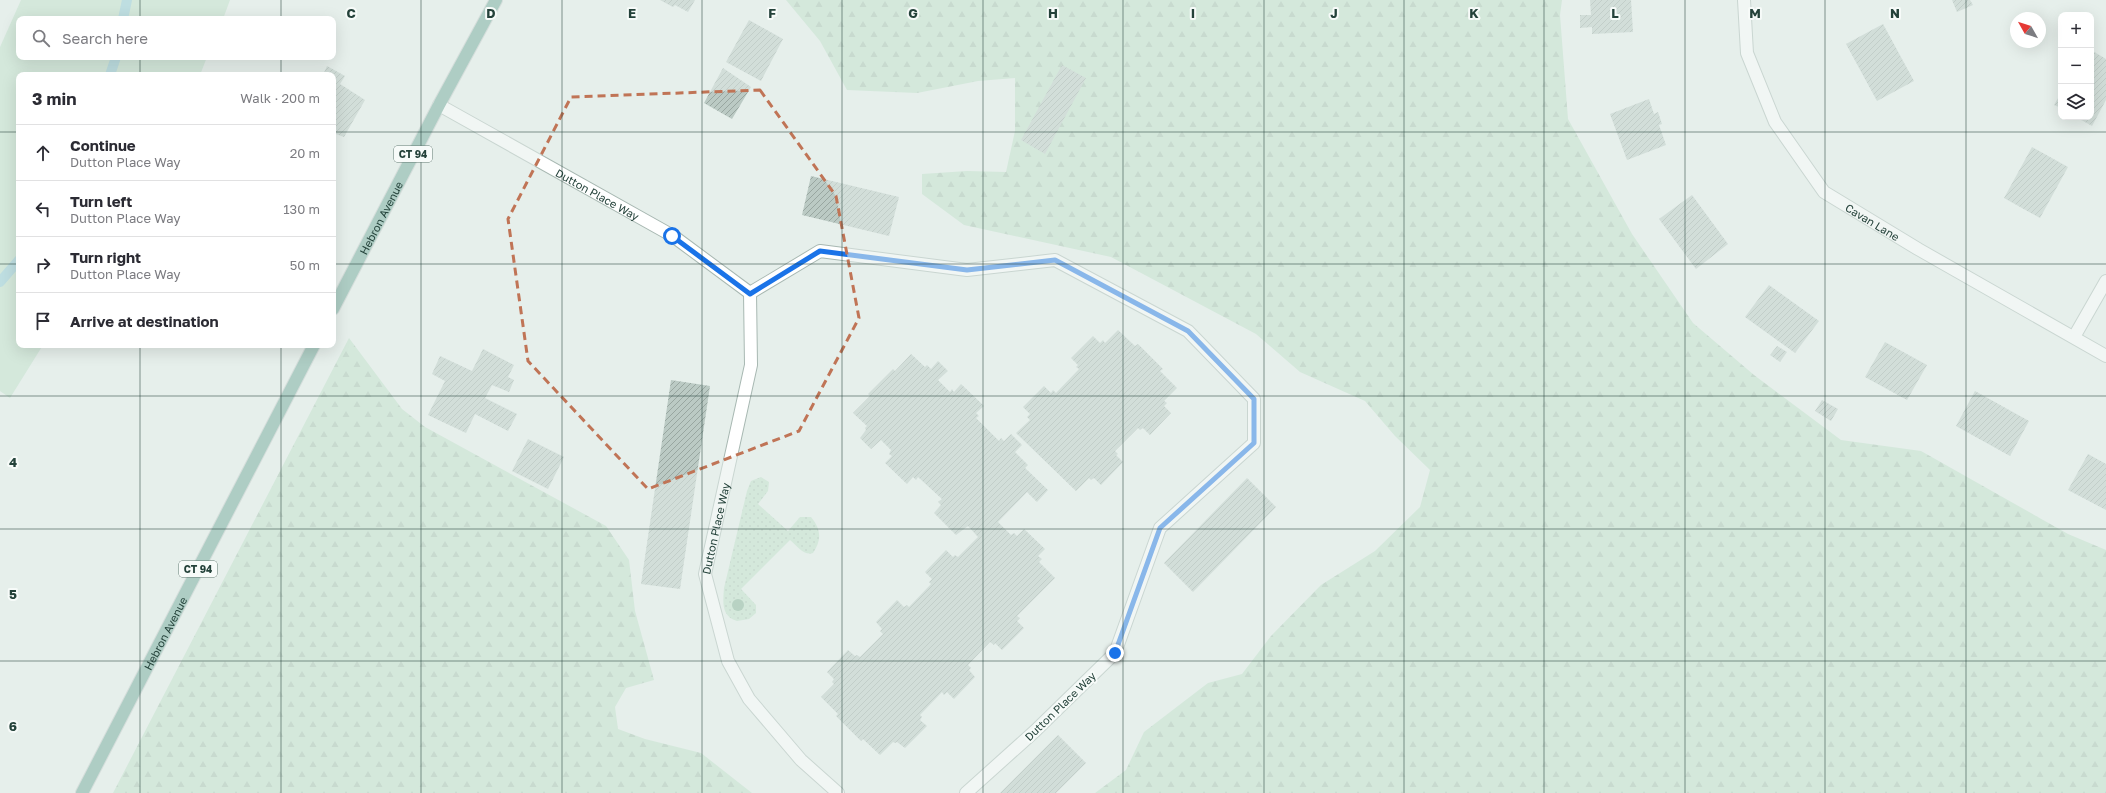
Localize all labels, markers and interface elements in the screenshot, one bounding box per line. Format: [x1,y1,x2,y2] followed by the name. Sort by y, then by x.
[346,5,356,21] text: C
[486,5,496,21] text: D
[628,5,636,21] text: E
[768,5,776,21] text: F
[908,5,918,21] text: G
[1048,5,1058,21] text: H
[1191,5,1195,21] text: I
[1330,5,1338,21] text: J
[1469,5,1479,21] text: K
[1611,5,1619,21] text: L
[1749,5,1761,21] text: M
[1890,5,1900,21] text: N
[2010,12,2046,48] north arrow
[2058,12,2094,120] map controls
[2058,12,2094,48] button: +
[16,16,336,60] search box
[30,27,52,49] icon: search
[62,29,148,47] text: Search here
[2058,48,2094,84] button: −
[2058,84,2094,120] button: layers
[32,88,76,109] text: 3 min
[240,90,320,106] text: Walk · 200 m
[70,136,136,154] text: Continue
[32,142,54,164] icon: ahead
[290,145,320,161] text: 20 m
[394,146,432,162] road number: CT 94
[70,154,181,170] text: Dutton Place Way
[554,165,642,222] street label: Dutton Place Way
[356,179,405,256] street label: Hebron Avenue
[70,192,132,210] text: Turn left
[32,198,54,220] icon: left
[1843,200,1902,243] street label: Cavan Lane
[283,201,320,217] text: 130 m
[70,210,181,226] text: Dutton Place Way
[663,227,681,245] route start
[70,248,141,266] text: Turn right
[32,254,54,276] icon: right
[290,257,320,273] text: 50 m
[70,266,181,282] text: Dutton Place Way
[32,310,54,332] icon: arrive
[70,312,219,330] text: Arrive at destination
[9,454,17,470] text: 4
[699,481,731,575] street label: Dutton Place Way
[179,561,217,577] road number: CT 94
[9,586,17,602] text: 5
[140,594,189,672] street label: Hebron Avenue
[1106,644,1124,662] route end
[1022,669,1098,743] street label: Dutton Place Way
[9,718,17,734] text: 6

